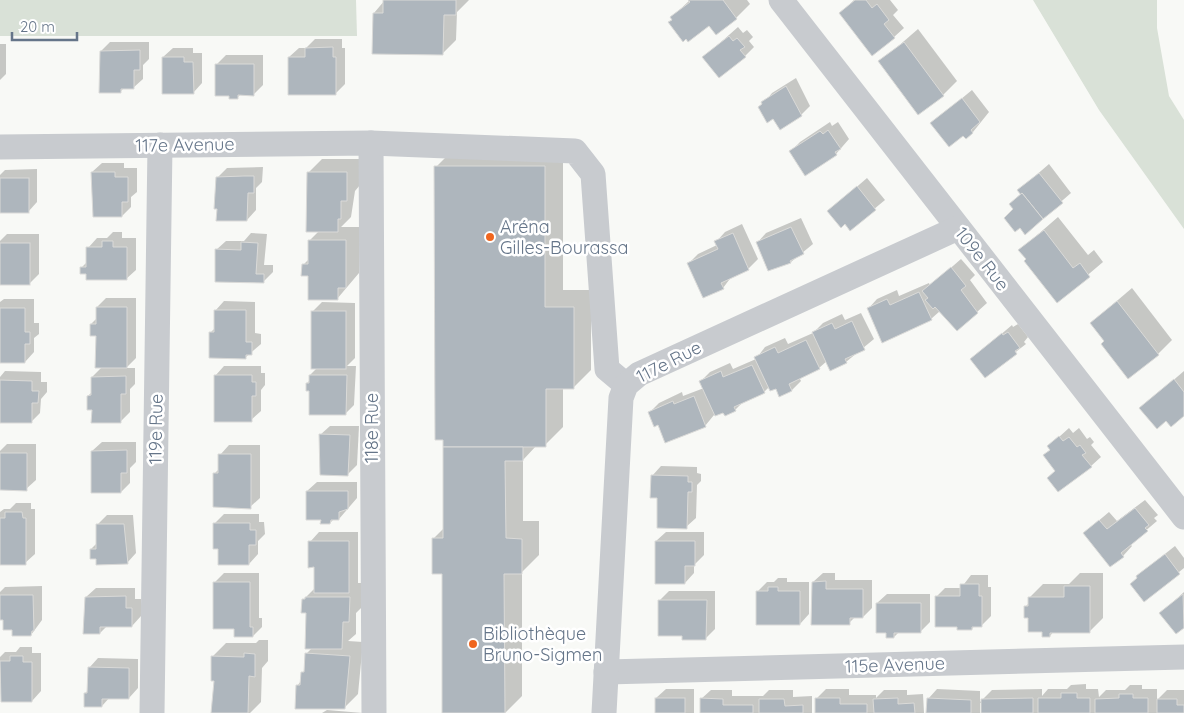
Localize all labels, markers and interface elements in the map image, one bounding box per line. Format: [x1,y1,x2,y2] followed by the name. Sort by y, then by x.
[12,10,78,42] scale bar
[20,17,55,36] text: 20 m
[135,132,235,157] street label: 117e Avenue
[500,215,628,259] place label: Aréna Gilles-Bourassa
[950,222,1014,295] street label: 109e Rue
[484,231,496,243] marker: Aréna Gilles-Bourassa
[632,335,705,388] street label: 117e Rue
[143,393,168,465] street label: 119e Rue
[360,393,383,463] street label: 118e Rue
[483,622,602,666] place label: Bibliothèque Bruno-Sigmen
[467,638,479,650] marker: Bibliothèque Bruno-Sigmen
[845,651,945,678] street label: 115e Avenue

